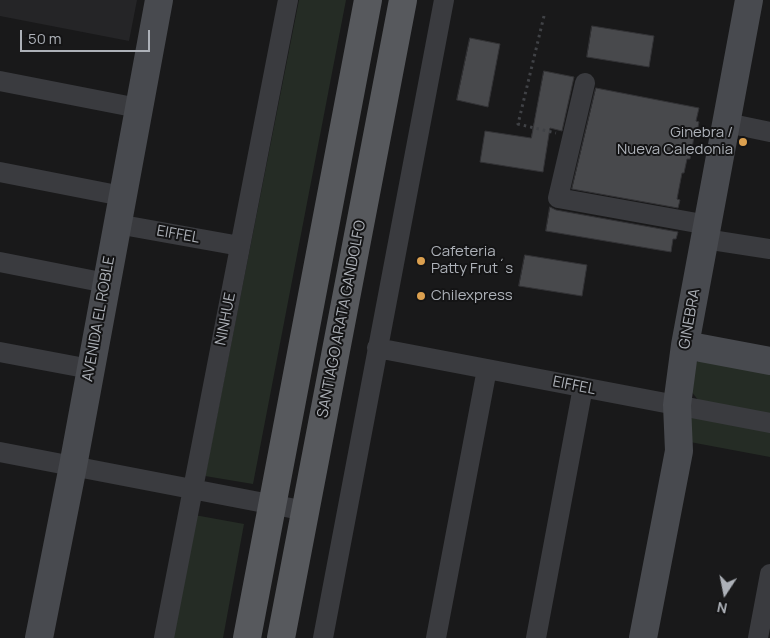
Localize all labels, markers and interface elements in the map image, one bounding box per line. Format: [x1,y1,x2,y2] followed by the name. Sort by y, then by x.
[22,20,152,52] scale bar
[28,28,62,49] text: 50 m
[617,124,733,159] place label: Ginebra / Nueva Caledonia
[737,136,749,148] marker: Ginebra / Nueva Caledonia
[314,219,370,419] street label: SANTIAGO ARATA GANDOLFO
[155,222,201,248] street label: EIFFEL
[431,243,513,278] place label: Cafeteria Patty Frut´s
[79,255,119,383] street label: AVENIDA EL ROBLE
[415,255,427,267] marker: Cafeteria Patty Frut´s
[431,287,513,305] place label: Chilexpress
[676,287,704,351] street label: GINEBRA
[415,290,427,302] marker: Chilexpress
[212,291,240,347] street label: NINHUE
[551,373,597,399] street label: EIFFEL
[700,568,750,618] north arrow
[715,598,729,619] text: N

